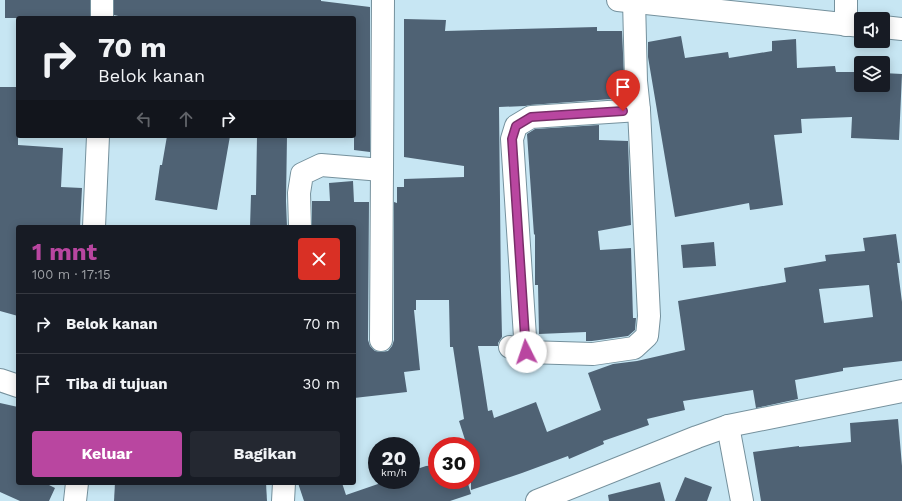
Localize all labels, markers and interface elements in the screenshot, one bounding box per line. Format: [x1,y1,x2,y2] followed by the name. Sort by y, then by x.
[854,12,890,92] map controls
[854,12,890,48] button: sound
[98,31,167,64] text: 70 m
[32,32,84,84] icon: right
[854,56,890,92] button: layers
[98,65,205,86] text: Belok kanan
[606,70,640,111] pin
[612,76,634,98] icon: arrive
[133,108,155,130] icon: left
[175,108,197,130] icon: ahead
[217,108,239,130] icon: right
[32,238,97,266] text: 1 mnt
[298,238,340,280] button: close
[32,267,110,282] text: 100 m · 17:15
[32,313,54,335] icon: right
[66,315,157,333] text: Belok kanan
[303,315,340,333] text: 70 m
[505,331,547,373] position arrow
[32,373,54,395] icon: arrive
[66,375,168,393] text: Tiba di tujuan
[303,375,340,393] text: 30 m
[32,431,182,477] button: Keluar
[190,431,340,477] button: Bagikan
[428,437,480,489] speed limit sign: 30
[382,446,406,470] text: 20
[381,467,407,478] text: km/h

